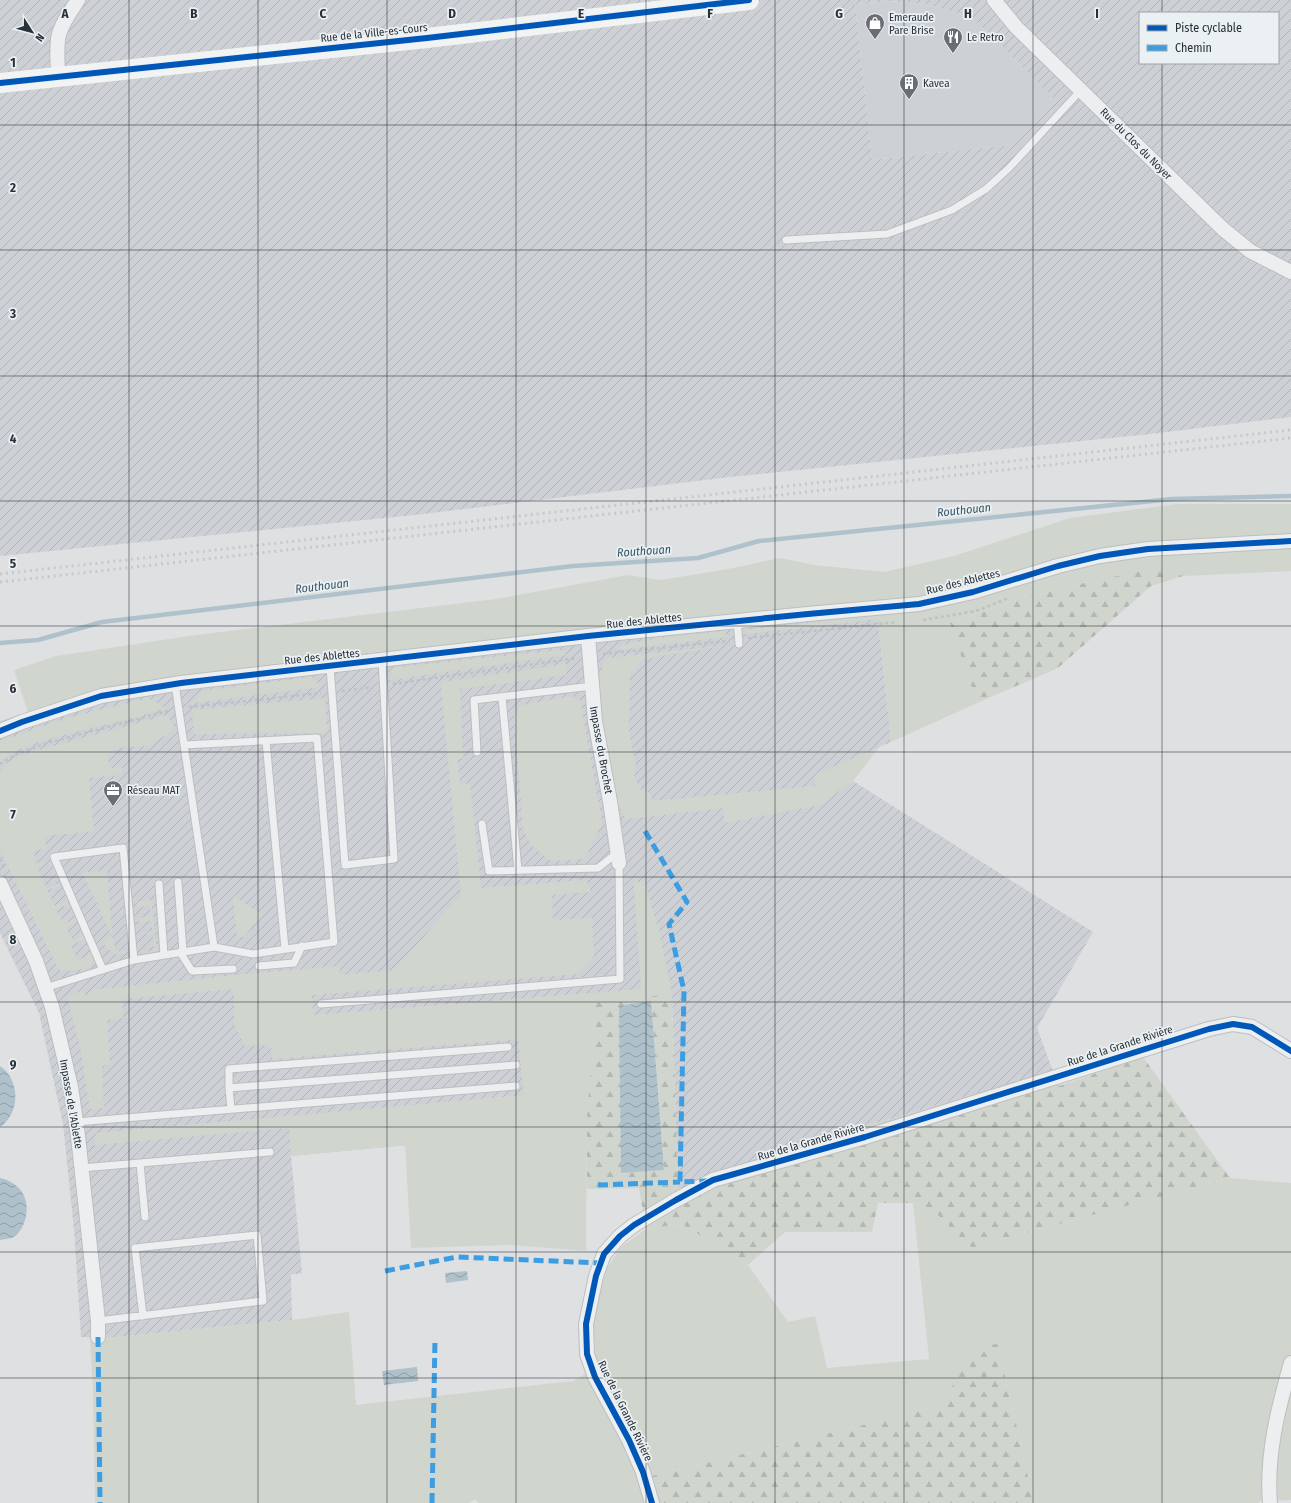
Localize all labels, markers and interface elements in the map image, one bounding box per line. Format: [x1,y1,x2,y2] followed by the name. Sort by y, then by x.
[60,6,69,21] text: A
[190,6,198,21] text: B
[320,6,327,21] text: C
[448,6,456,21] text: D
[578,6,584,21] text: E
[707,6,713,21] text: F
[835,6,843,21] text: G
[964,6,972,21] text: H
[1095,6,1099,21] text: I
[889,11,934,37] place label: Emeraude Pare Brise
[12,12,52,52] north arrow
[864,12,886,40] shop icon: Emeraude Pare Brise
[1139,12,1279,64] legend
[320,21,428,45] street label: Rue de la Ville-es-Cours
[1175,21,1242,35] text: Piste cyclable
[942,26,964,54] restaurant icon: Le Retro
[32,31,47,44] text: N
[967,31,1004,44] place label: Le Retro
[1175,41,1212,55] text: Chemin
[10,55,16,70] text: 1
[898,72,920,100] building icon: Kavea
[923,77,950,90] place label: Kavea
[1097,105,1175,183] street label: Rue du Clos du Noyer
[9,180,16,195] text: 2
[9,306,16,321] text: 3
[10,431,17,446] text: 4
[936,500,992,520] water label: Routhouan
[617,542,671,560] water label: Routhouan
[10,556,16,571] text: 5
[925,566,1001,597] street label: Rue des Ablettes
[294,576,350,596] water label: Routhouan
[606,611,682,631] street label: Rue des Ablettes
[284,647,360,667] street label: Rue des Ablettes
[10,681,17,696] text: 6
[587,705,615,795] street label: Impasse du Brochet
[102,779,124,807] office icon: Réseau MAT
[127,784,181,797] place label: Réseau MAT
[10,807,16,822] text: 7
[10,932,17,947] text: 8
[1066,1023,1174,1069] street label: Rue de la Grande Rivière
[10,1057,17,1072] text: 9
[57,1058,85,1150] street label: Impasse de l'Ablette
[756,1121,866,1163] street label: Rue de la Grande Rivière
[595,1359,655,1463] street label: Rue de la Grande Rivière

